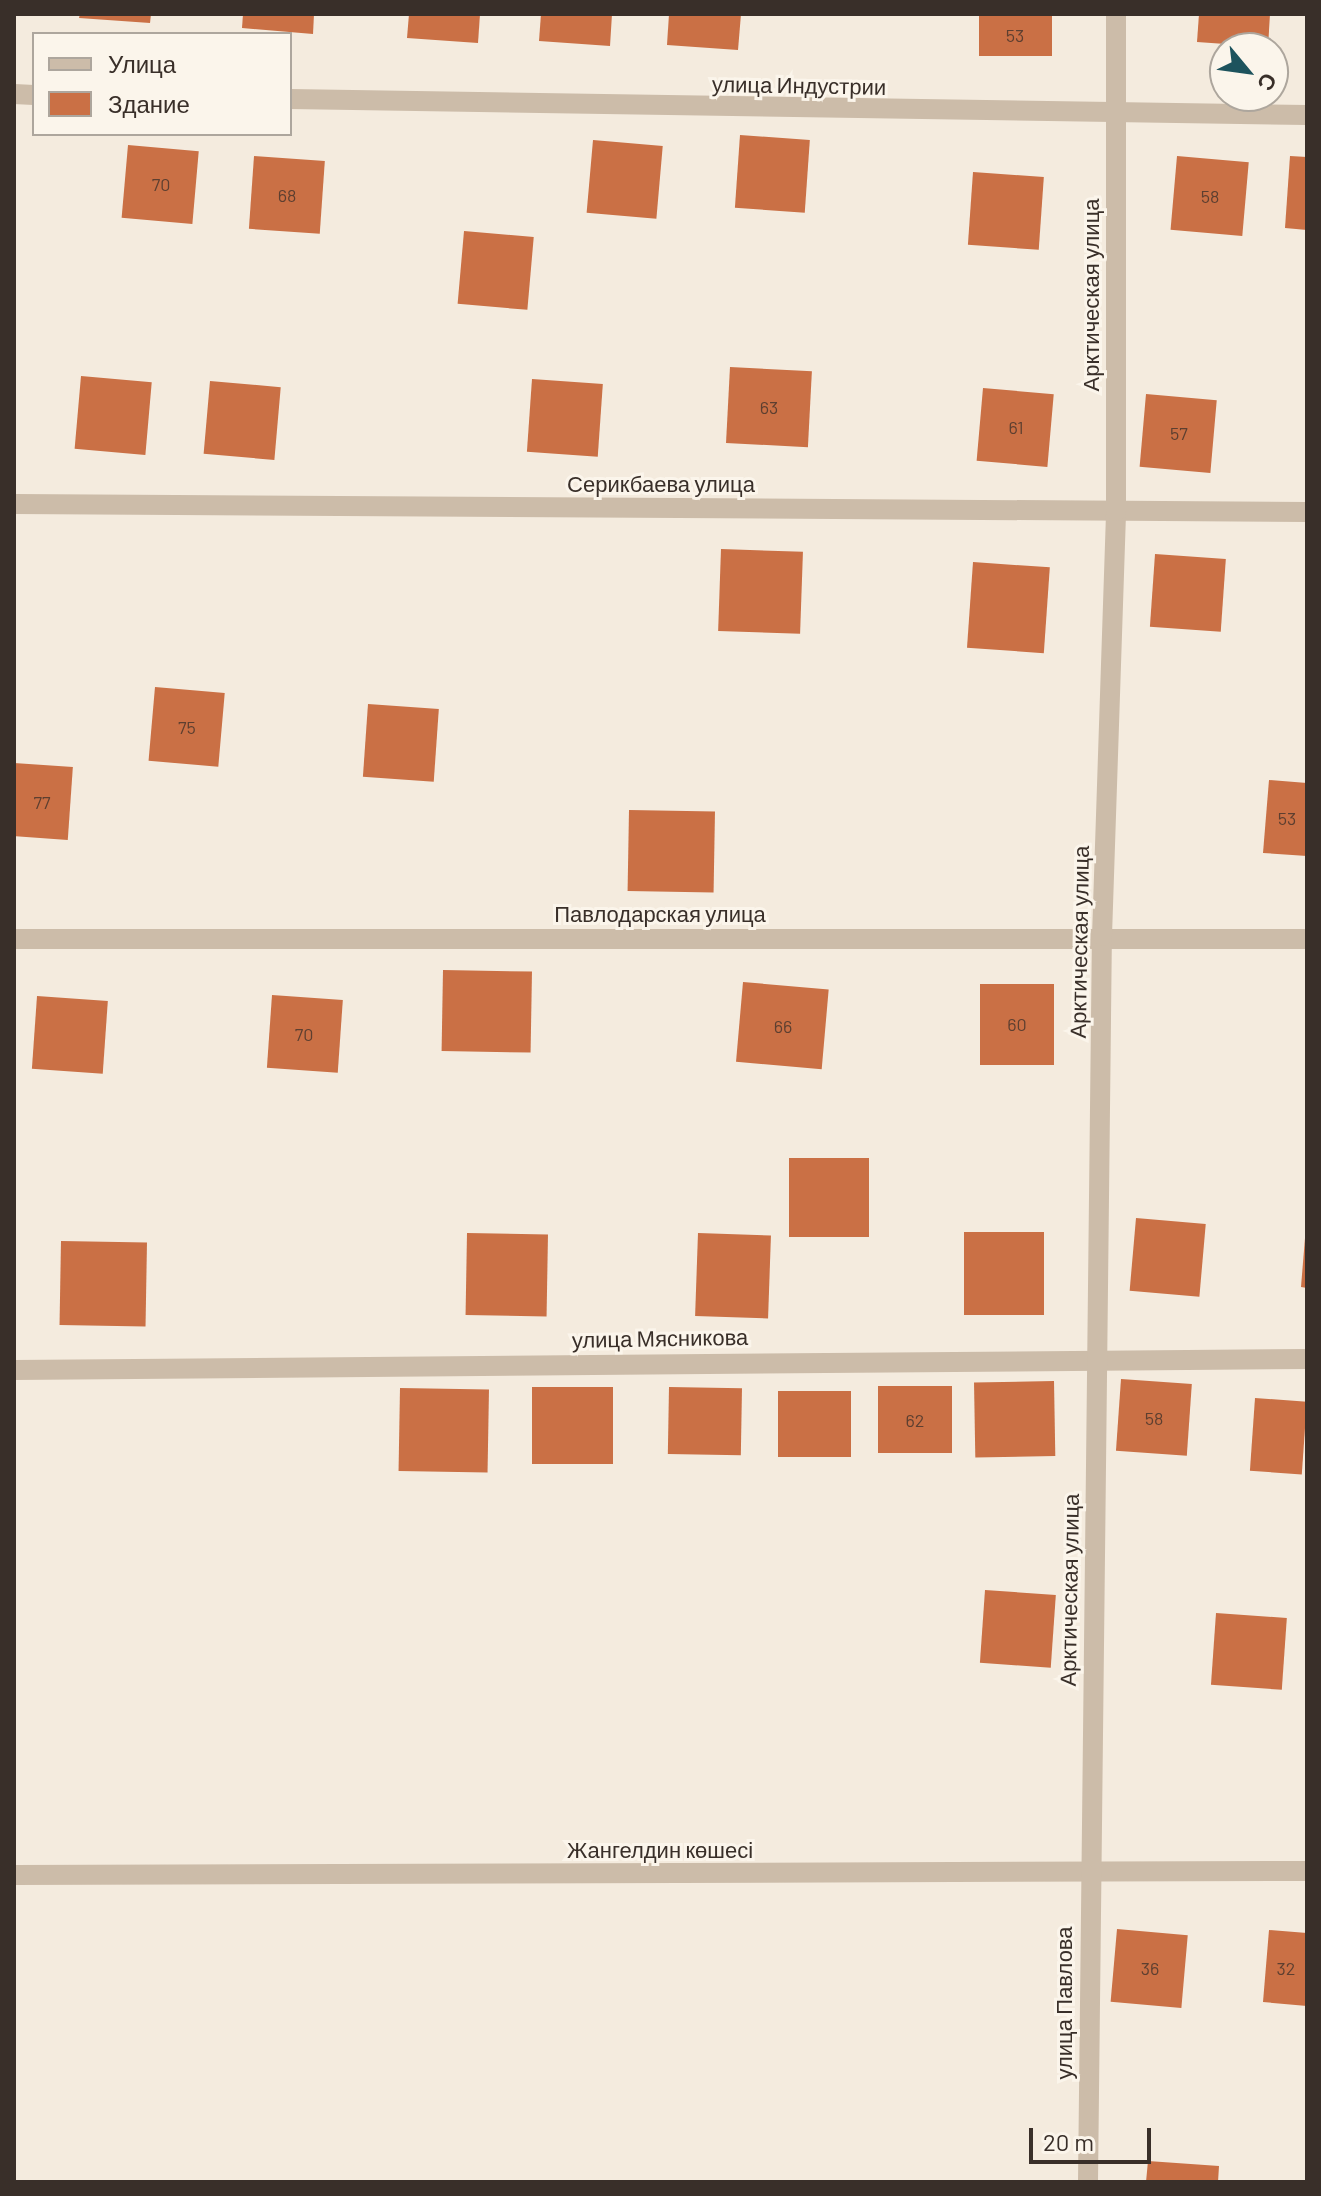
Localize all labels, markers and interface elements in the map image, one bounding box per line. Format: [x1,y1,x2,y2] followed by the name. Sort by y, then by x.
[1006,24,1024,46] house number: 53
[32,32,292,136] legend
[1209,32,1289,112] north arrow
[108,49,176,78] text: Улица
[1253,69,1283,96] text: С
[712,70,886,100] street label: улица Индустрии
[108,89,190,118] text: Здание
[152,173,170,195] house number: 70
[278,184,296,206] house number: 68
[1201,185,1219,207] house number: 58
[1078,199,1104,391] street label: Арктическая улица
[760,396,778,418] house number: 63
[1008,416,1024,438] house number: 61
[1170,422,1188,444] house number: 57
[567,471,755,497] street label: Серикбаева улица
[178,716,196,738] house number: 75
[33,791,51,813] house number: 77
[1278,807,1296,829] house number: 53
[1064,845,1094,1039] street label: Арктическая улица
[554,901,766,927] street label: Павлодарская улица
[1007,1013,1027,1035] house number: 60
[774,1015,792,1037] house number: 66
[295,1023,313,1045] house number: 70
[572,1323,748,1353] street label: улица Мясникова
[1145,1407,1163,1429] house number: 58
[906,1409,924,1431] house number: 62
[1054,1493,1084,1687] street label: Арктическая улица
[567,1837,753,1863] street label: Жангелдин көшесі
[1051,1926,1077,2080] street label: улица Павлова
[1141,1957,1159,1979] house number: 36
[1277,1957,1295,1979] house number: 32
[1033,2112,1155,2162] scale bar
[1043,2127,1094,2156] text: 20 m

